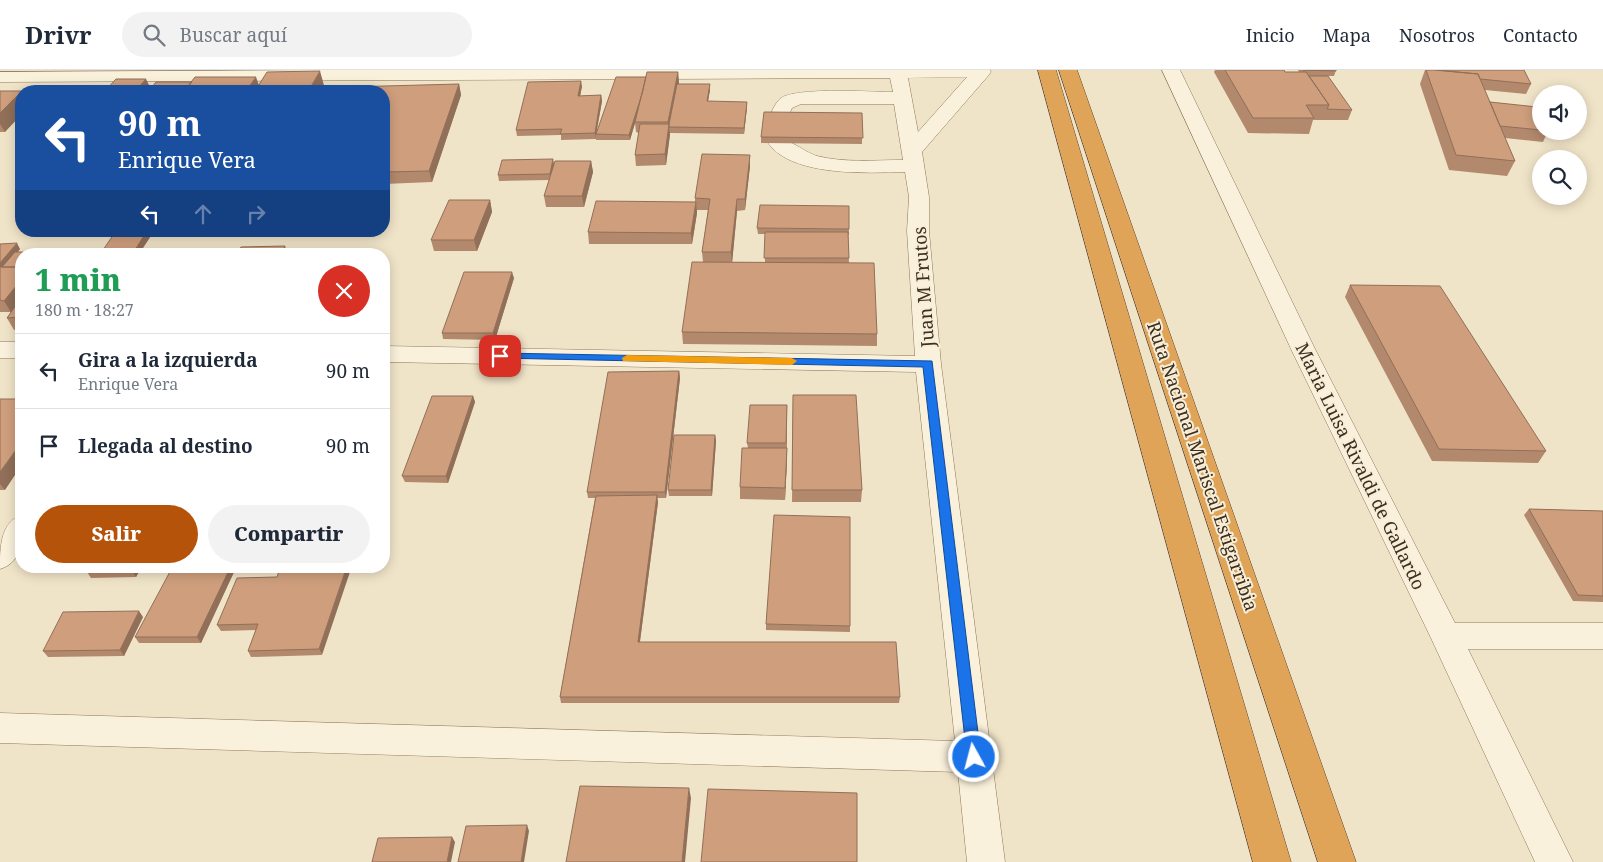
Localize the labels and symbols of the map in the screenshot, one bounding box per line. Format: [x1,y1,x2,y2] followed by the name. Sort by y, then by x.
[907,226,939,349] street label: Juan M Frutos
[1142,318,1264,614] street label: Ruta Nacional Mariscal Estigarribia
[479,335,521,377] pin
[1291,338,1431,594] street label: Maria Luisa Rivaldi de Gallardo
[947,730,999,782] position arrow

